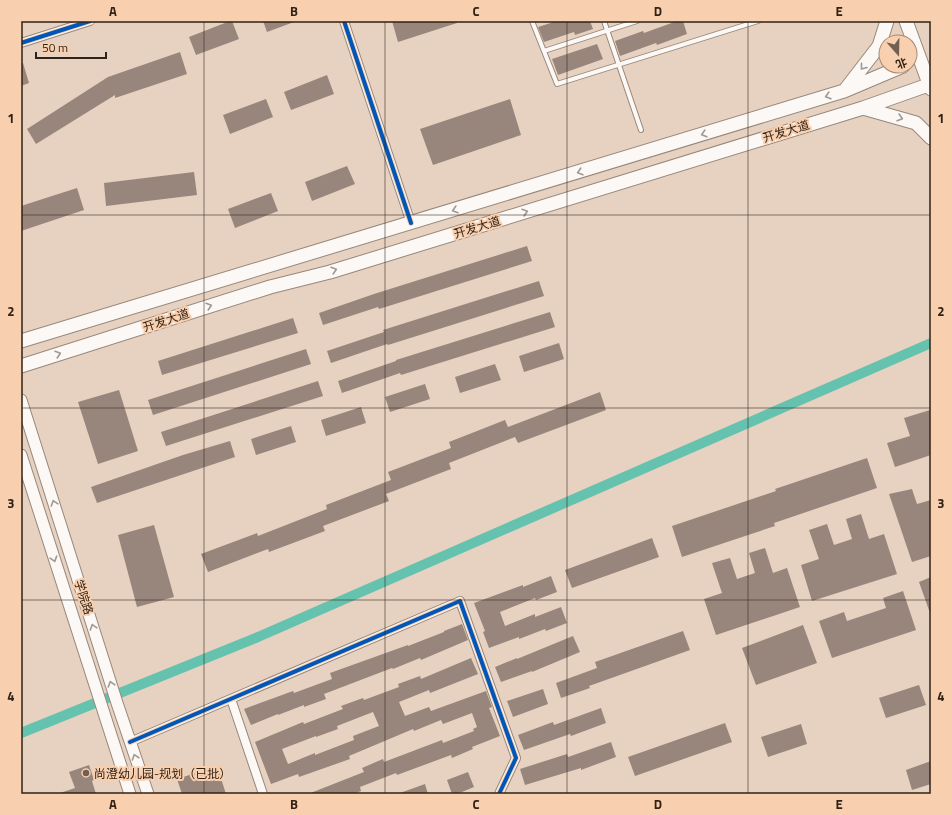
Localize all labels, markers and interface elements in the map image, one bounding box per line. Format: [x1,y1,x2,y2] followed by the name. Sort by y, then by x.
[109,1,117,21] text: A
[290,1,298,21] text: B
[472,1,480,21] text: C
[654,1,662,21] text: D
[835,1,843,21] text: E
[36,34,106,60] scale bar
[878,34,918,74] north arrow
[42,38,68,57] text: 50 m
[894,54,909,73] text: 北
[861,63,868,70] one-way arrow
[825,91,832,100] one-way arrow
[7,108,15,128] text: 1
[937,108,945,128] text: 1
[896,113,903,122] one-way arrow
[760,115,812,147] street label: 开发大道
[701,129,708,138] one-way arrow
[576,167,583,176] one-way arrow
[452,205,459,214] one-way arrow
[521,208,528,217] one-way arrow
[451,211,503,243] street label: 开发大道
[330,266,337,275] one-way arrow
[7,301,15,321] text: 2
[937,301,945,321] text: 2
[205,303,212,311] one-way arrow
[140,304,192,336] street label: 开发大道
[55,350,62,359] one-way arrow
[7,493,15,513] text: 3
[937,493,945,513] text: 3
[50,500,59,507] one-way arrow
[49,555,58,562] one-way arrow
[69,577,99,617] street label: 学院路
[89,624,98,631] one-way arrow
[107,680,116,687] one-way arrow
[7,686,15,706] text: 4
[937,686,945,706] text: 4
[132,754,140,761] one-way arrow
[94,764,231,783] place label: 尚澄幼儿园-规划（已批）
[81,768,91,778] marker: 尚澄幼儿园-规划（已批）
[109,794,117,814] text: A
[290,794,298,814] text: B
[472,794,480,814] text: C
[654,794,662,814] text: D
[835,794,843,814] text: E

